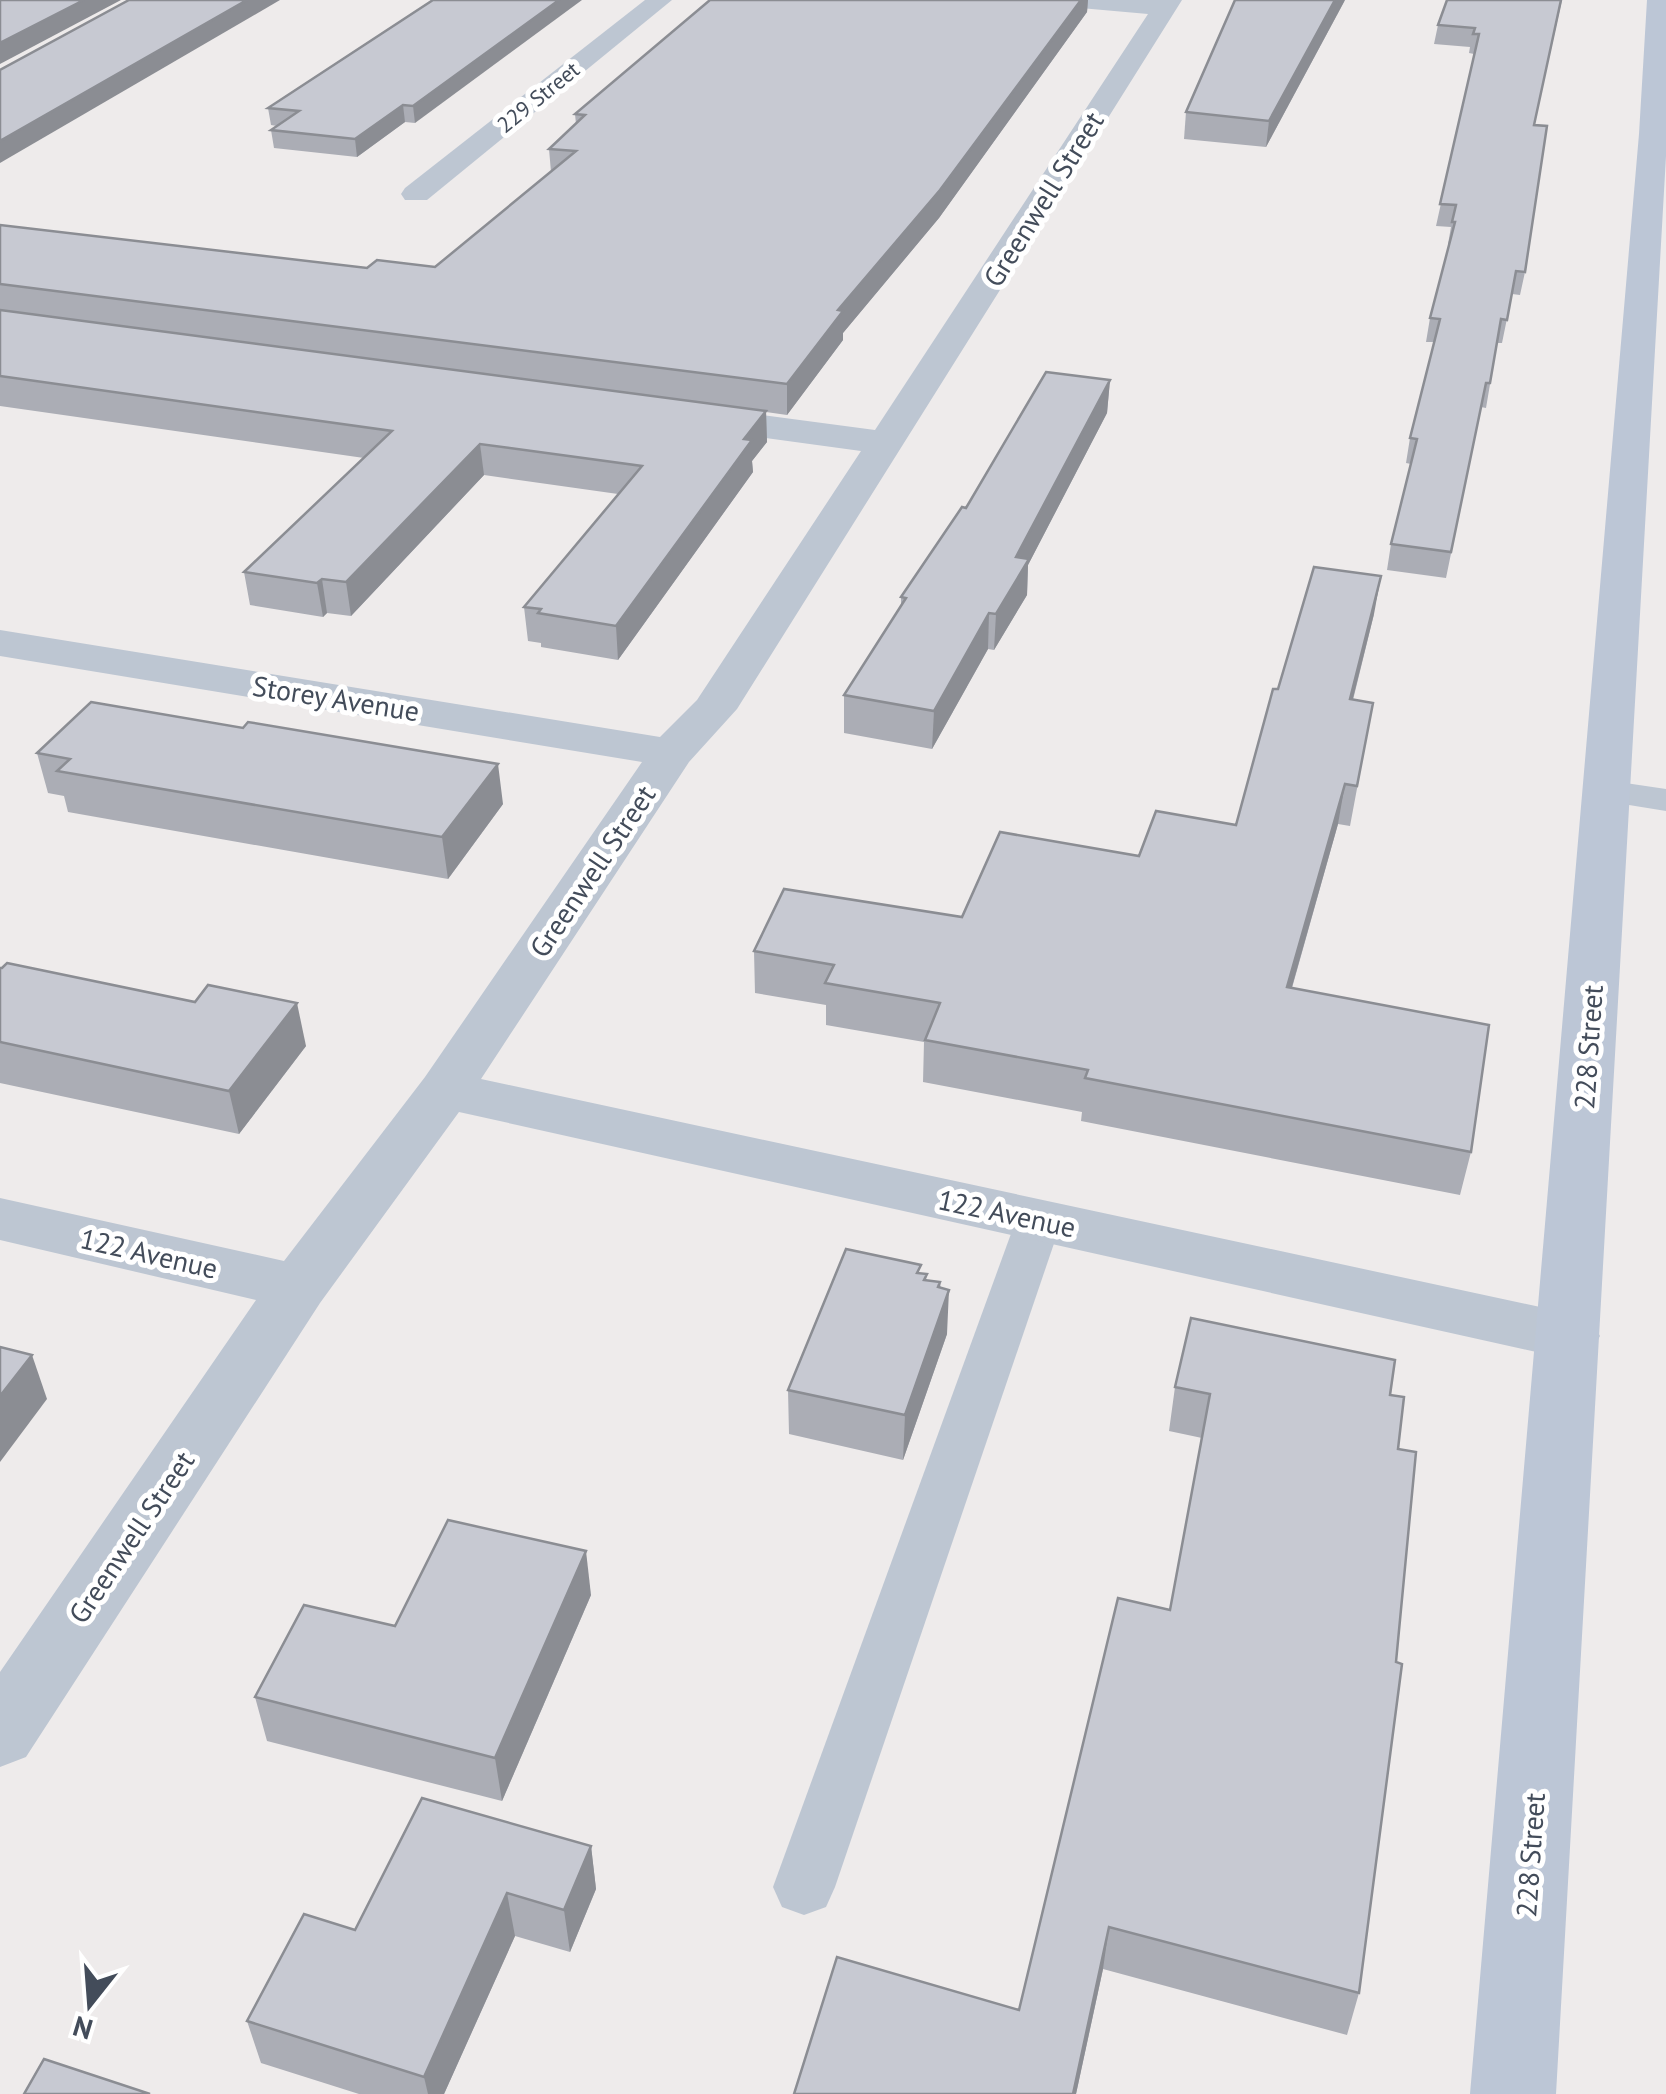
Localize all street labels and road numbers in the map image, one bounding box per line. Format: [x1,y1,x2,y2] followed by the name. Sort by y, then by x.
[491,55,585,139] street label: 229 Street
[974,104,1112,294] street label: Greenwell Street
[250,667,422,729] street label: Storey Avenue
[521,777,664,964] street label: Greenwell Street
[1565,983,1611,1111] street label: 228 Street
[935,1180,1079,1246] street label: 122 Avenue
[77,1219,221,1287] street label: 122 Avenue
[60,1443,203,1630] street label: Greenwell Street
[1507,1791,1553,1919] street label: 228 Street

